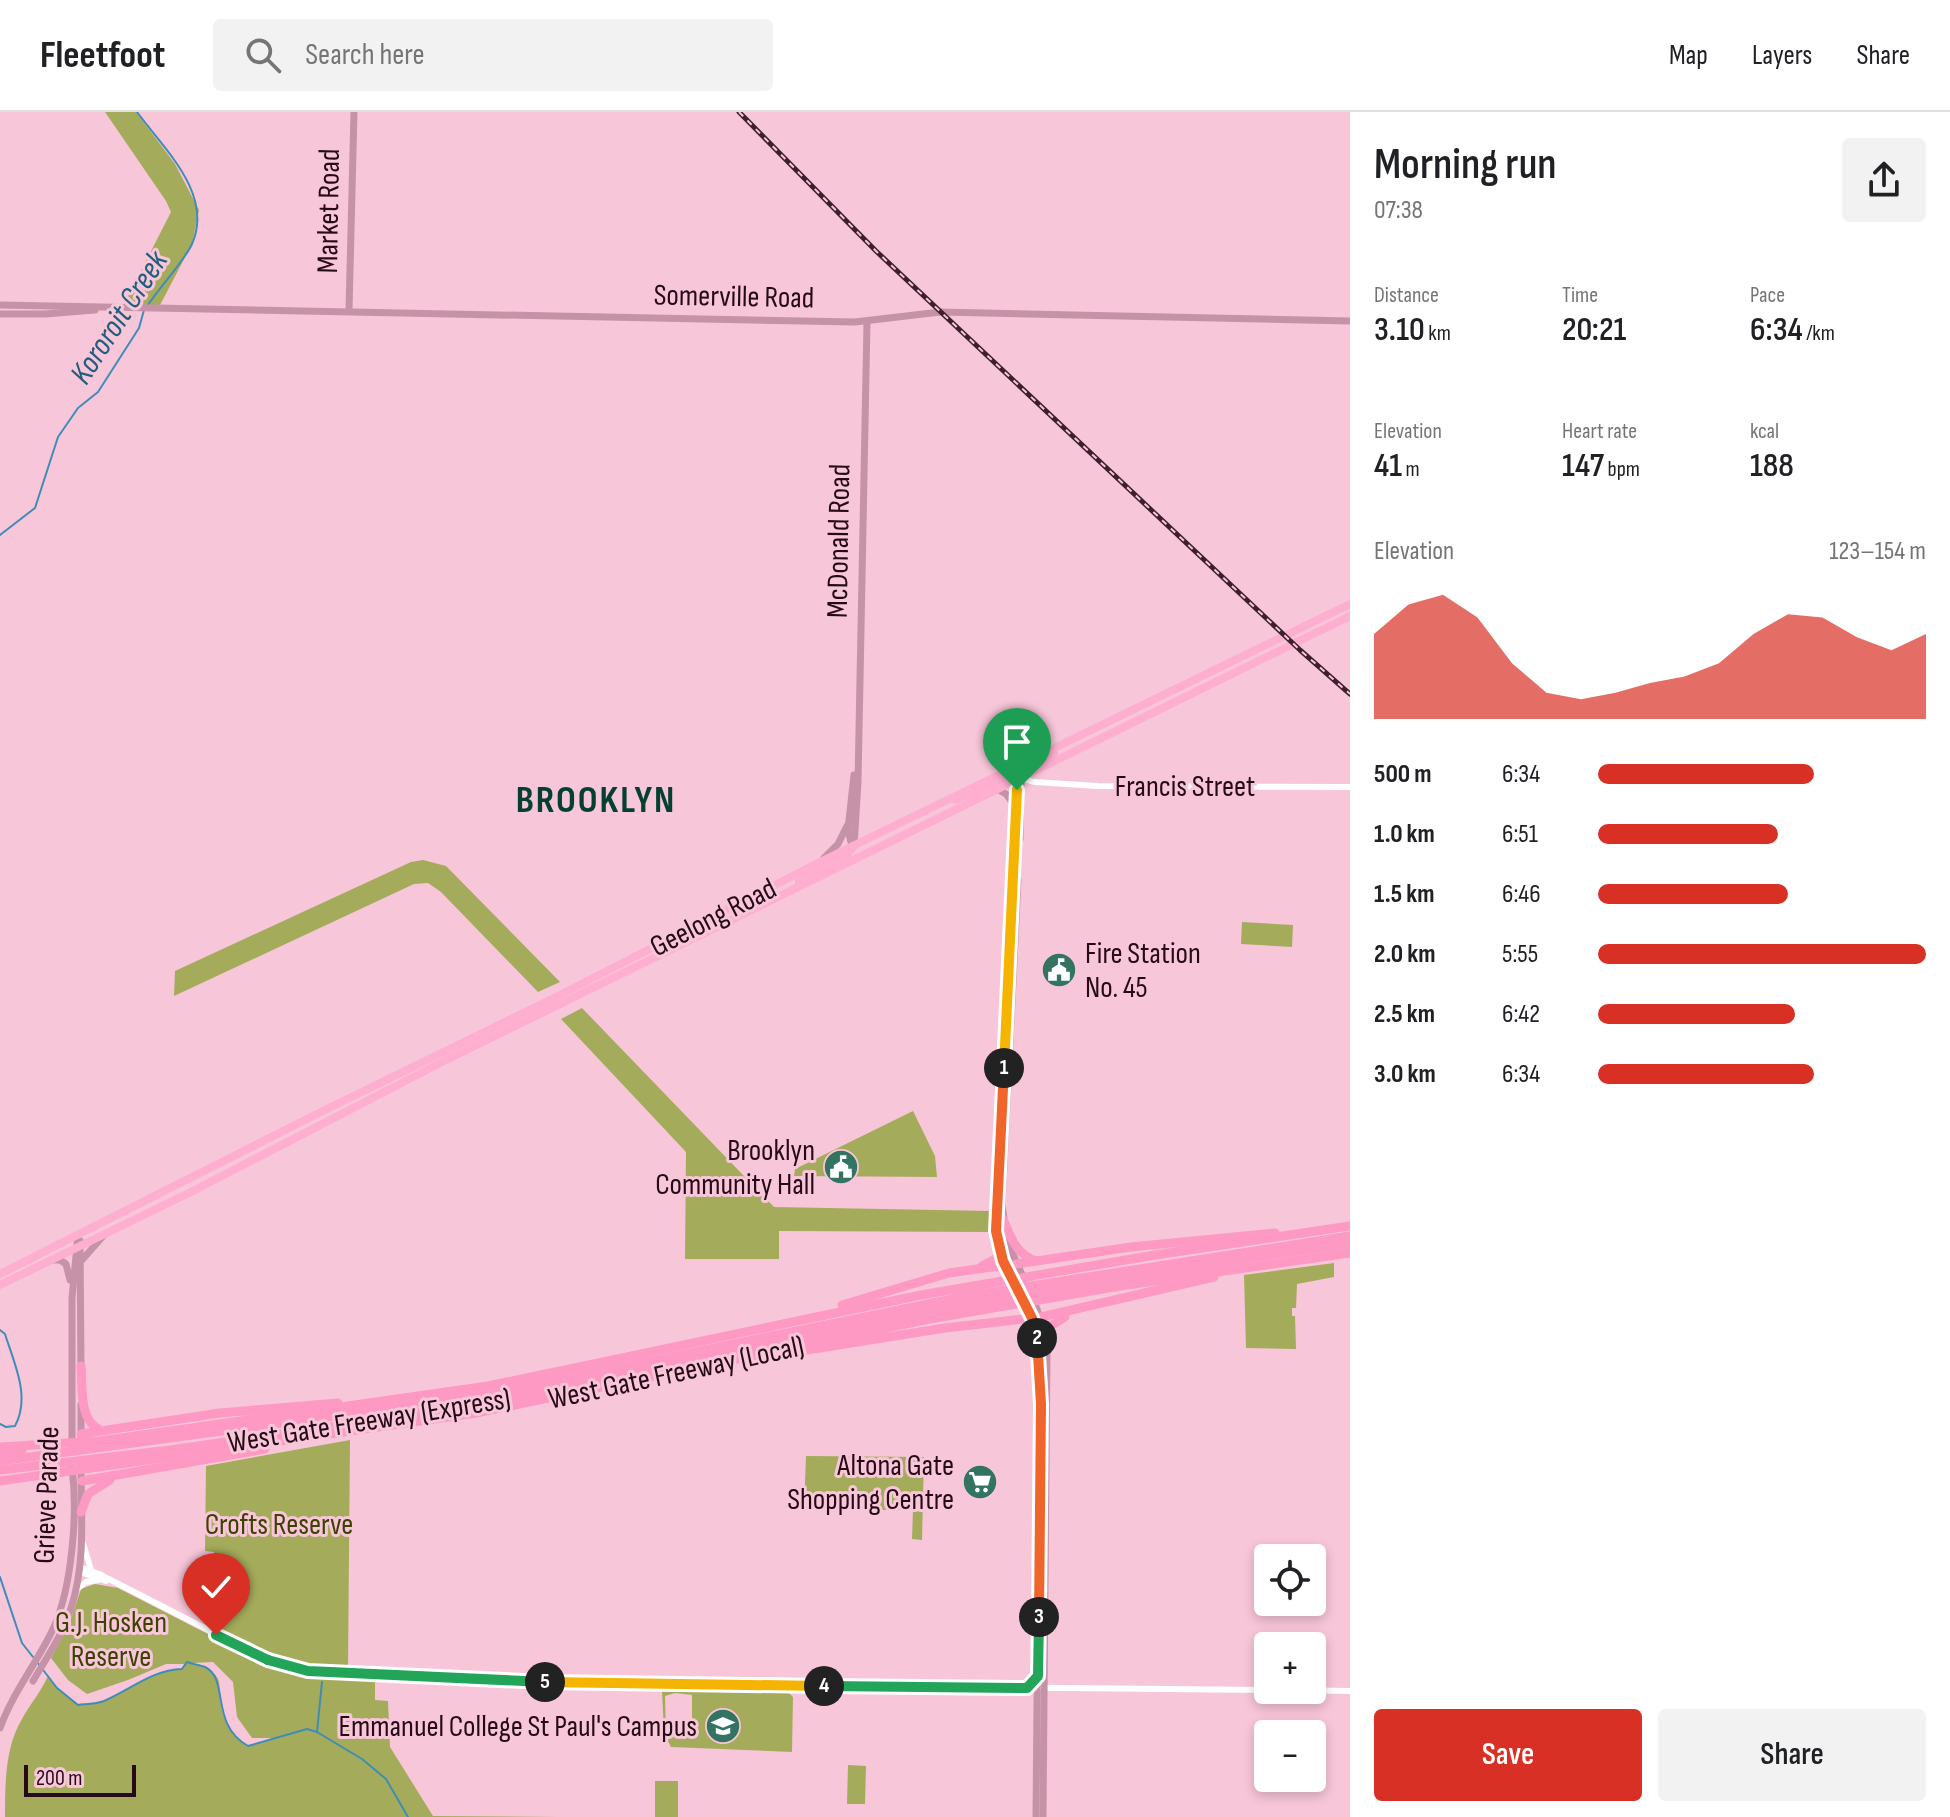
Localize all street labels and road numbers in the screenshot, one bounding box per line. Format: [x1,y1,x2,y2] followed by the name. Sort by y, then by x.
[310,148,348,274] street label: Market Road
[653,278,815,316] street label: Somerville Road
[820,464,858,618] street label: McDonald Road
[1115,769,1255,805] street label: Francis Street
[644,871,783,965] street label: Geelong Road
[545,1328,807,1418] street label: West Gate Freeway (Local)
[225,1381,513,1461] street label: West Gate Freeway (Express)
[27,1426,67,1564] street label: Grieve Parade

